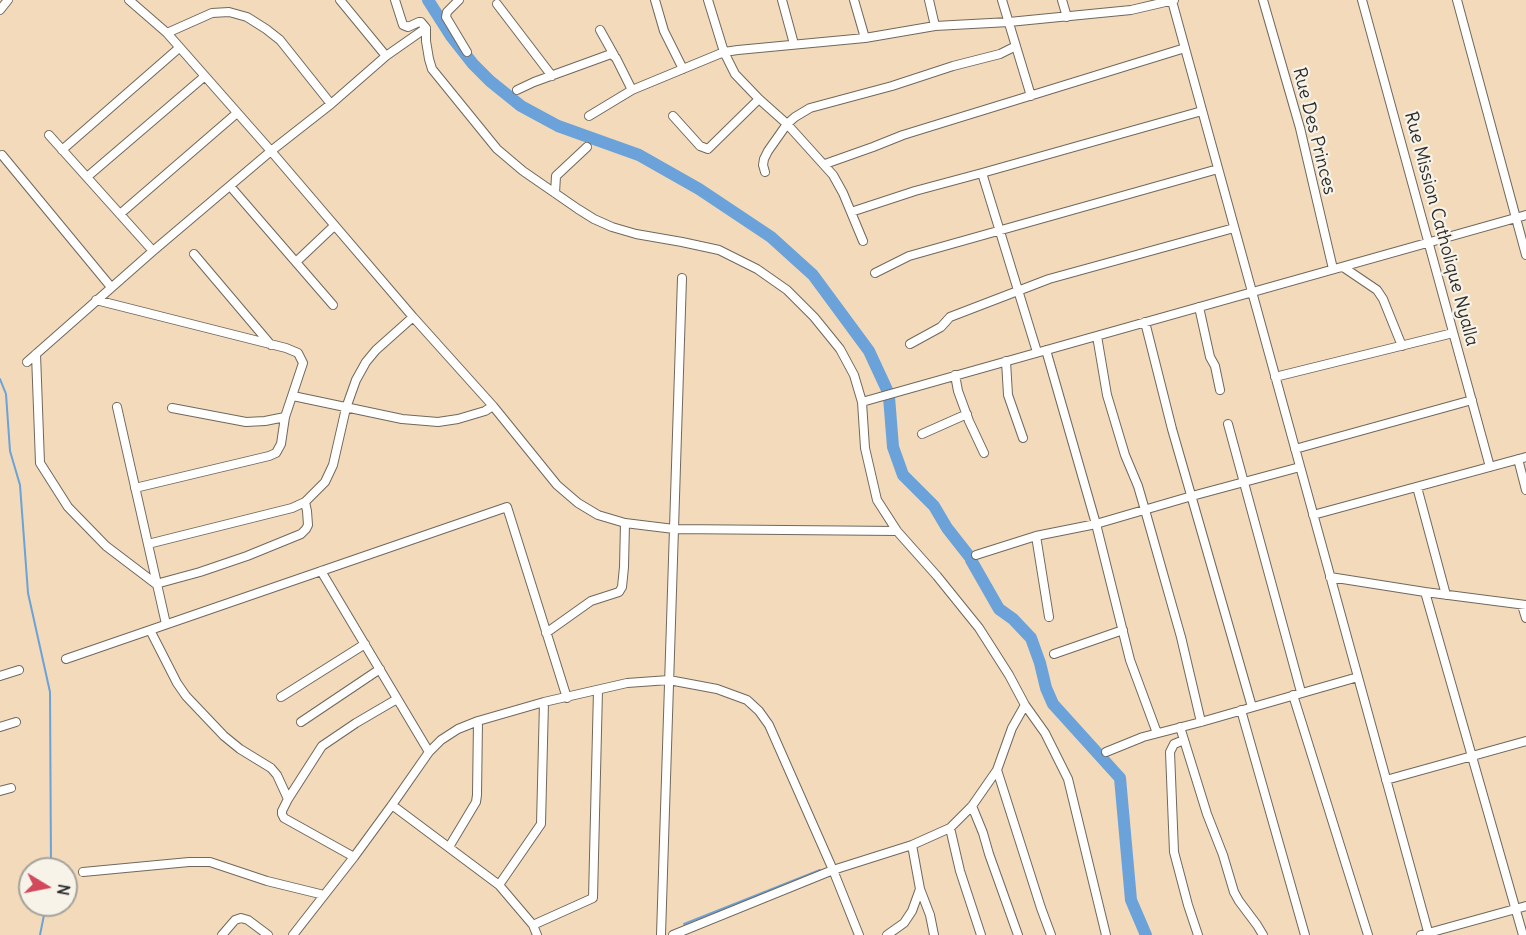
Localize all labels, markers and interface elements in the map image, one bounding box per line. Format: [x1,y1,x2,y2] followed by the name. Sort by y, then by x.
[1288,65,1340,197] street label: Rue Des Princes
[1399,109,1483,349] street label: Rue Mission Catholique Nyalla
[18,857,78,917] north arrow
[53,883,75,897] text: N

